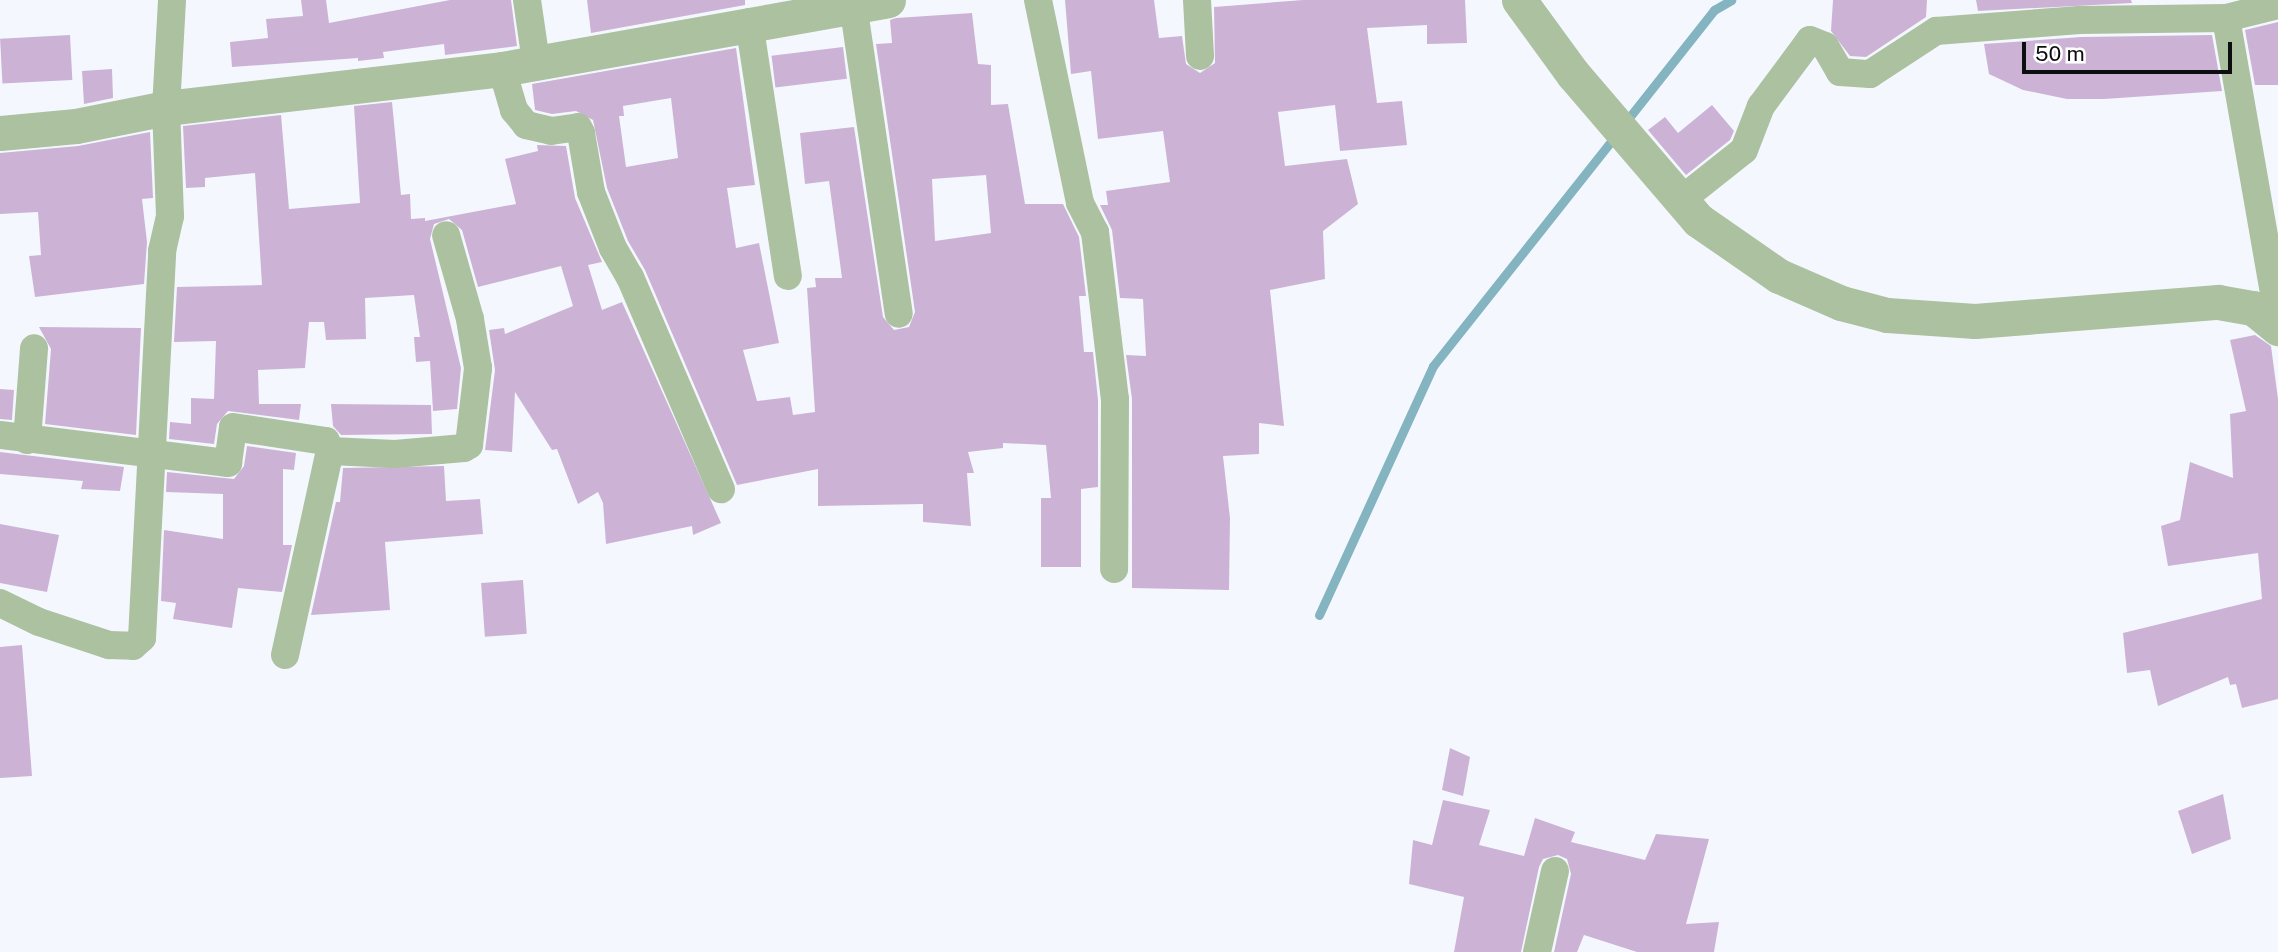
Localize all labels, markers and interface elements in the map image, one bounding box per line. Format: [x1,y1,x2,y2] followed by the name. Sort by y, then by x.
[2026,28,2236,72] scale bar
[2035,41,2085,66] text: 50 m

